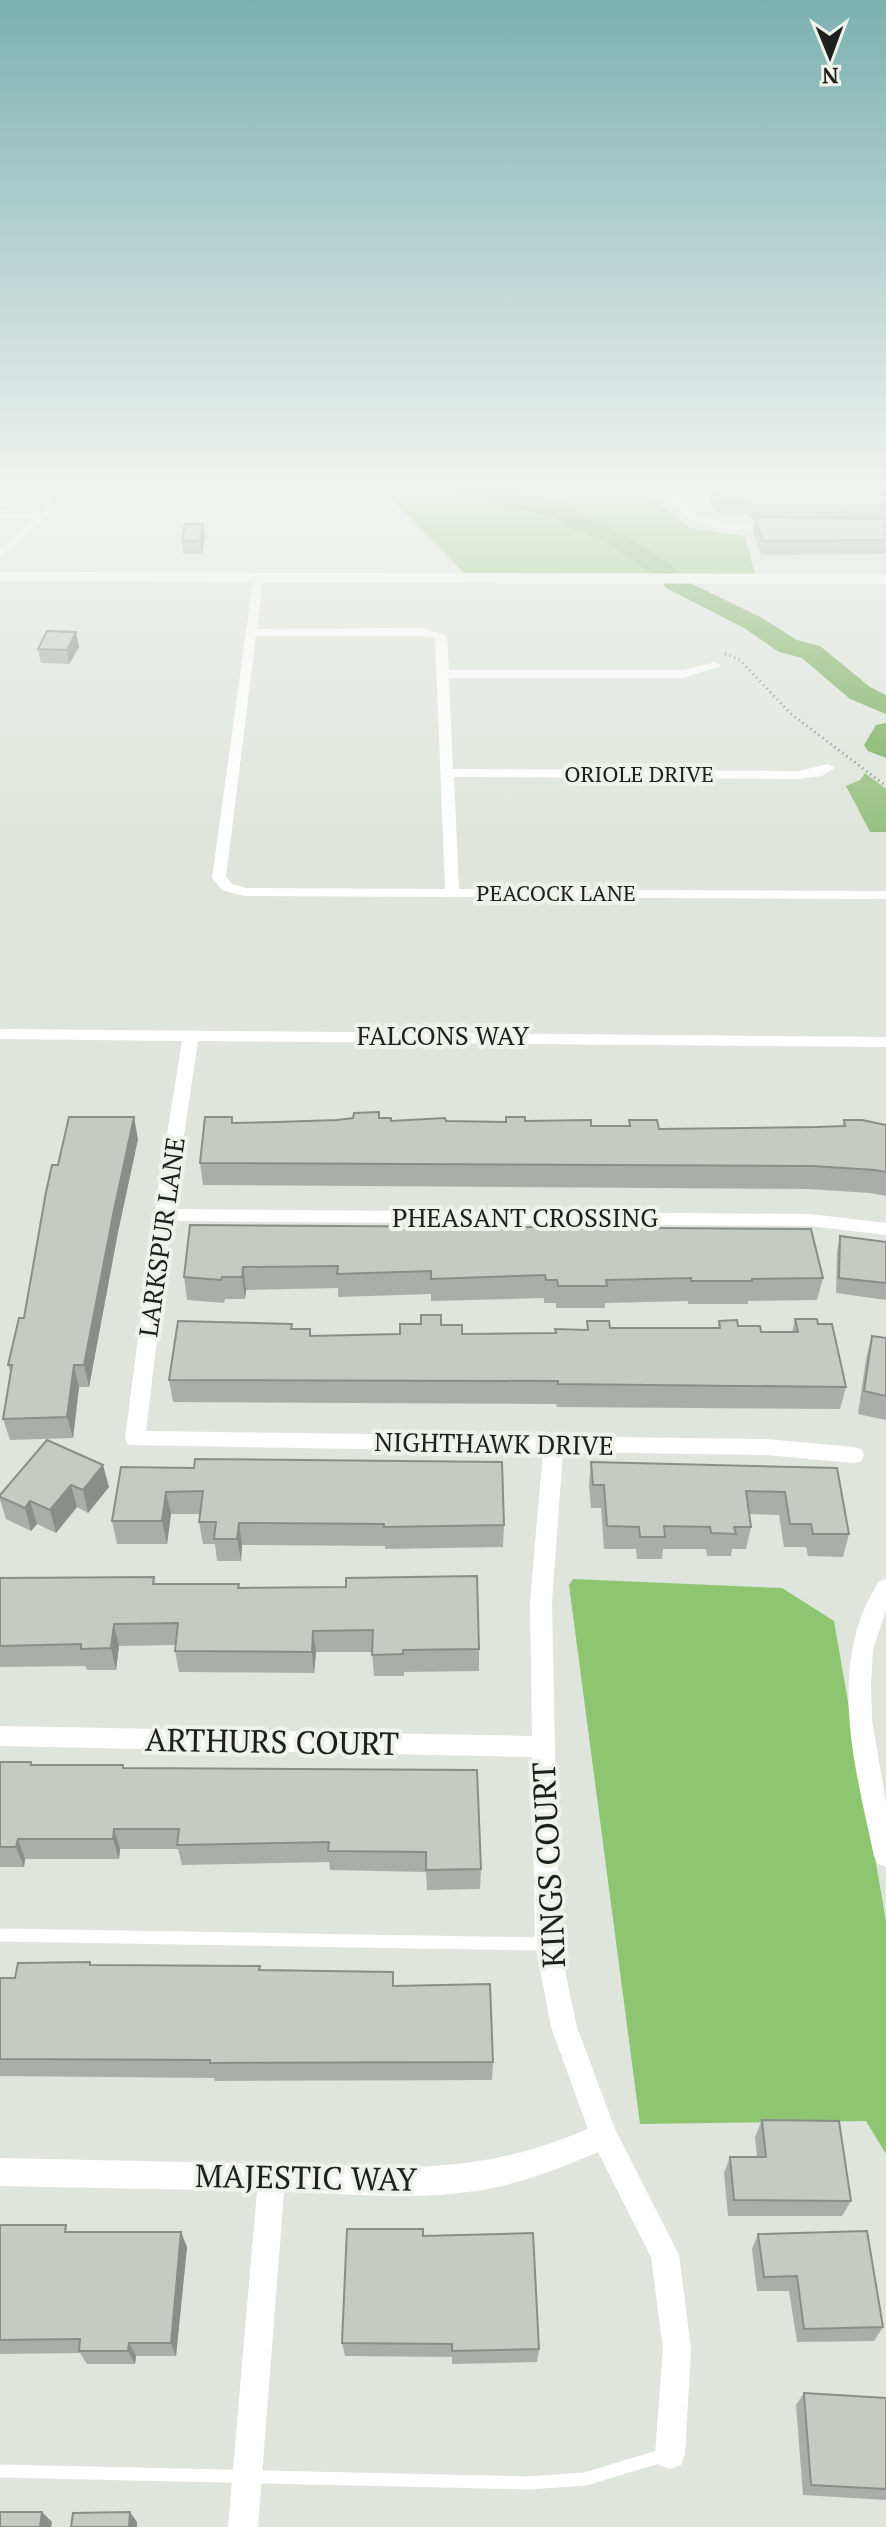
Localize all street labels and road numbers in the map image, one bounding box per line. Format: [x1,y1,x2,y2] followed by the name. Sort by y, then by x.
[564,759,714,788] street label: ORIOLE DRIVE
[476,878,636,907] street label: PEACOCK LANE
[357,1018,529,1052] street label: FALCONS WAY
[130,1135,192,1339] street label: LARKSPUR LANE
[392,1200,658,1234] street label: PHEASANT CROSSING
[374,1424,614,1462] street label: NIGHTHAWK DRIVE
[145,1718,400,1764] street label: ARTHURS COURT
[522,1761,574,1969] street label: KINGS COURT
[195,2154,418,2200] street label: MAJESTIC WAY

